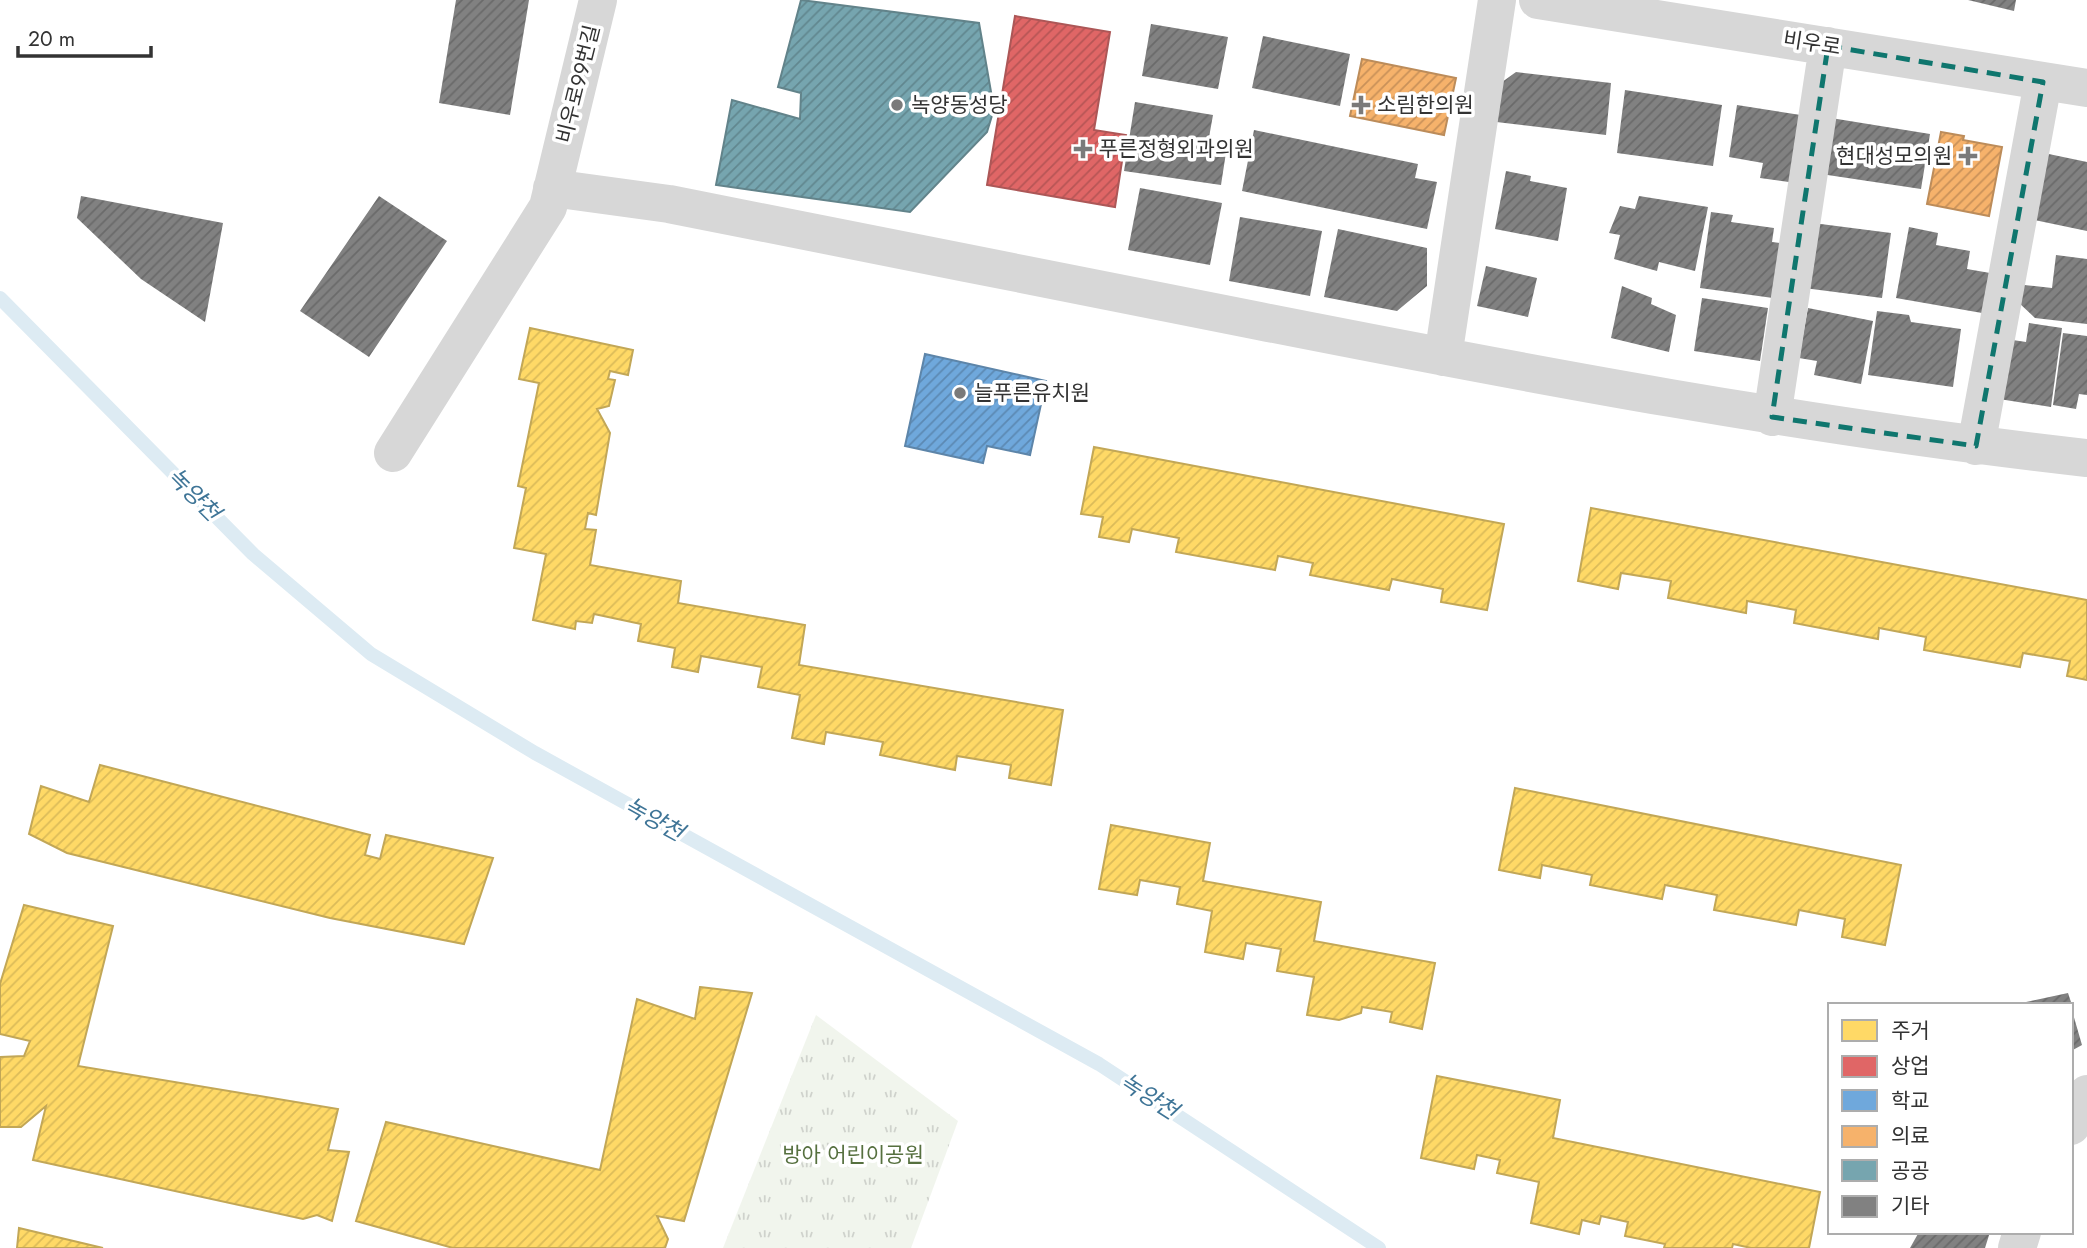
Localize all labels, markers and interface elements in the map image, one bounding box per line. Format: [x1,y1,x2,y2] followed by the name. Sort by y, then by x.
[18,14,150,58] scale bar
[549,22,607,146] street label: 비우로99번길
[28,24,75,54] text: 20 m
[1781,24,1843,62] street label: 비우로
[911,90,1008,120] place label: 녹양동성당
[1377,90,1474,120] place label: 소림한의원
[1351,95,1371,115] marker: 소림한의원
[889,97,905,113] marker: 녹양동성당
[1099,134,1254,164] place label: 푸른정형외과의원
[1073,139,1093,159] marker: 푸른정형외과의원
[1836,141,1952,171] place label: 현대성모의원
[1958,146,1978,166] marker: 현대성모의원
[974,378,1090,408] place label: 늘푸른유치원
[952,385,968,401] marker: 늘푸른유치원
[160,460,230,530] water label: 녹양천
[618,789,692,851] water label: 녹양천
[1828,1003,2073,1234] legend
[1891,1016,1930,1046] text: 주거
[1891,1051,1930,1081] text: 상업
[1113,1064,1187,1129] water label: 녹양천
[1891,1086,1930,1116] text: 학교
[1891,1121,1930,1151] text: 의료
[782,1140,924,1170] park label: 방아 어린이공원
[1891,1156,1930,1186] text: 공공
[1891,1191,1930,1221] text: 기타

